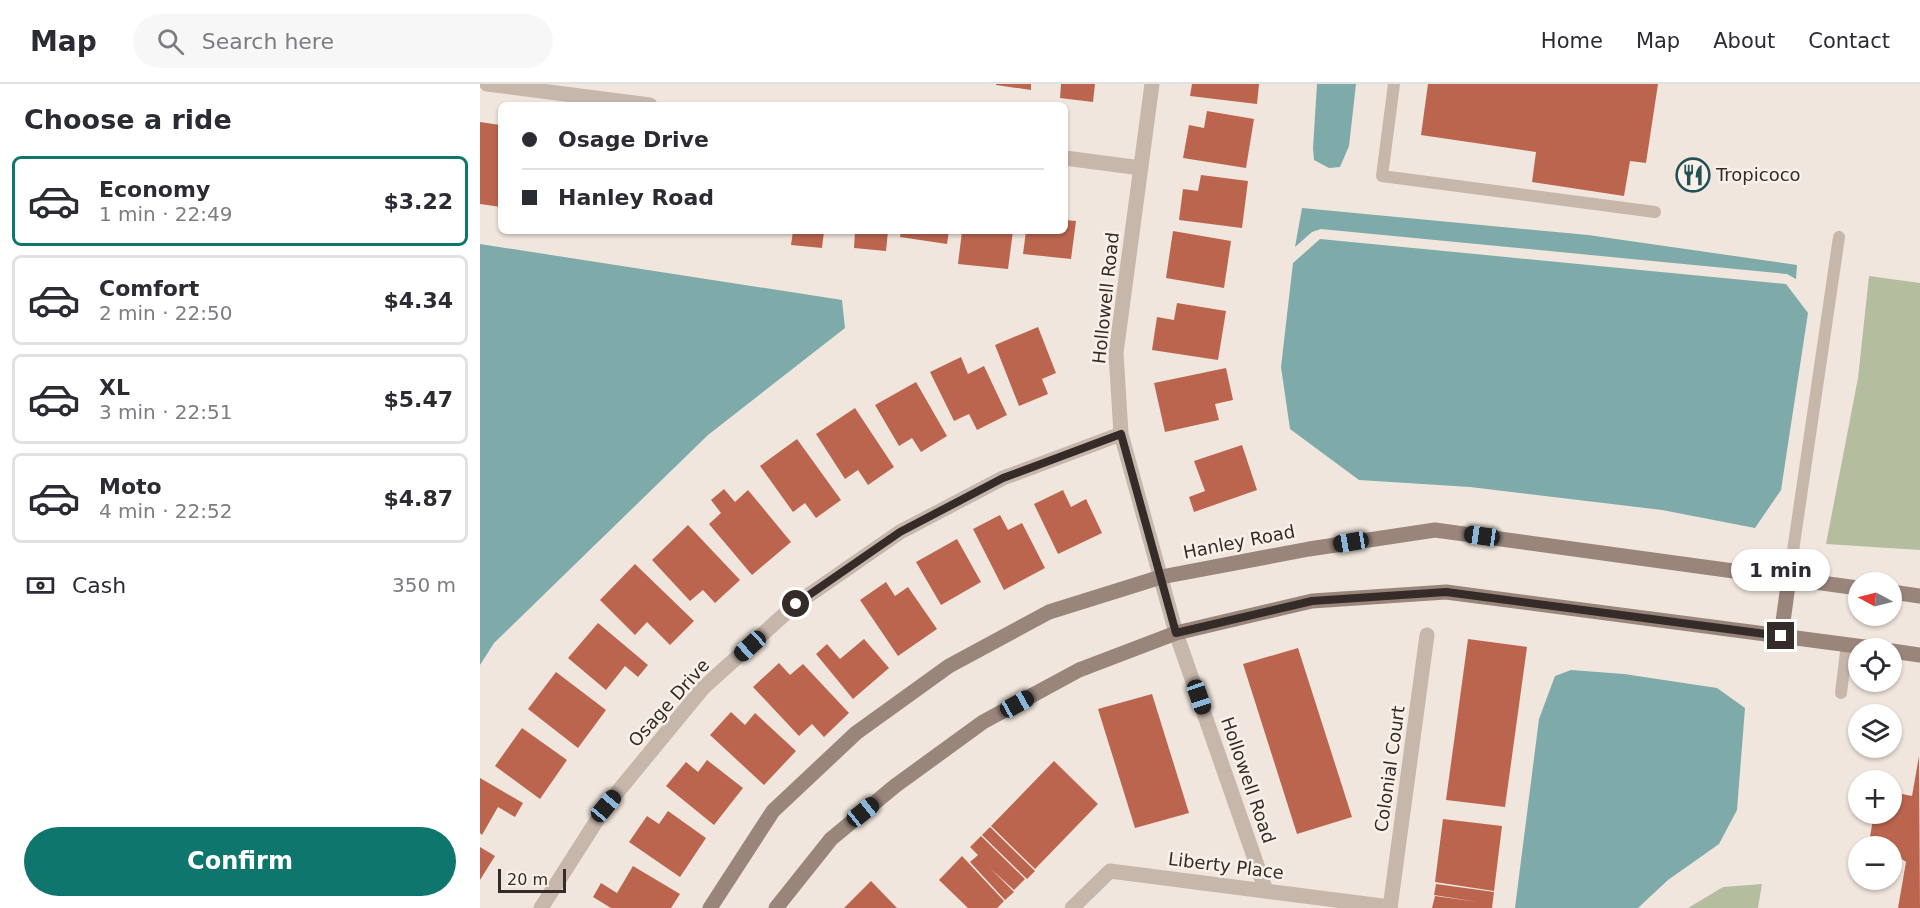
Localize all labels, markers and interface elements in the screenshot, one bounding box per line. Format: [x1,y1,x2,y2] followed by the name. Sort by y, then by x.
[133,14,553,68] search box
[30,25,97,58] text: Map
[154,25,187,58] icon: search
[202,29,334,54] text: Search here
[1541,29,1603,53] text: Home
[1636,29,1680,53] text: Map
[1713,29,1775,53] text: About
[1808,29,1890,53] text: Contact
[24,104,232,135] text: Choose a ride
[558,127,709,152] text: Osage Drive
[1675,157,1711,193] restaurant icon: Tropicoco
[1715,164,1801,185] place label: Tropicoco
[27,174,81,228] icon: car
[99,177,210,202] text: Economy
[558,185,714,210] text: Hanley Road
[383,189,453,214] text: $3.22
[99,202,233,226] text: 1 min · 22:49
[1088,231,1123,365] street label: Hollowell Road
[27,273,81,327] icon: car
[99,276,199,301] text: Comfort
[383,288,453,313] text: $4.34
[99,301,233,325] text: 2 min · 22:50
[27,372,81,426] icon: car
[99,375,130,400] text: XL
[383,387,453,412] text: $5.47
[99,400,233,424] text: 3 min · 22:51
[27,471,81,525] icon: car
[99,474,162,499] text: Moto
[383,486,453,511] text: $4.87
[99,499,233,523] text: 4 min · 22:52
[1181,520,1297,563] street label: Hanley Road
[1463,525,1501,547] car
[1332,530,1370,554] car
[1732,549,1830,591] callout: 1 min
[1749,558,1812,582] text: 1 min
[24,569,57,602] icon: cash
[1848,572,1902,626] north arrow
[1848,572,1902,890] map controls
[72,573,126,598] text: Cash
[392,573,456,597] text: 350 m
[782,590,809,617] route start
[1767,622,1794,649] route end
[731,627,769,665] car
[1848,638,1902,692] button: locate
[624,654,714,751] street label: Osage Drive
[1185,677,1213,717] car
[997,687,1037,721] car
[1370,704,1409,833] street label: Colonial Court
[1848,704,1902,758] button: layers
[1217,714,1280,846] street label: Hollowell Road
[1848,770,1902,824] button: +
[588,786,624,826] car
[843,794,883,830] car
[24,827,456,896] button: Confirm
[1848,836,1902,890] button: −
[1167,848,1285,883] street label: Liberty Place
[498,866,566,894] scale bar
[507,870,548,889] text: 20 m

